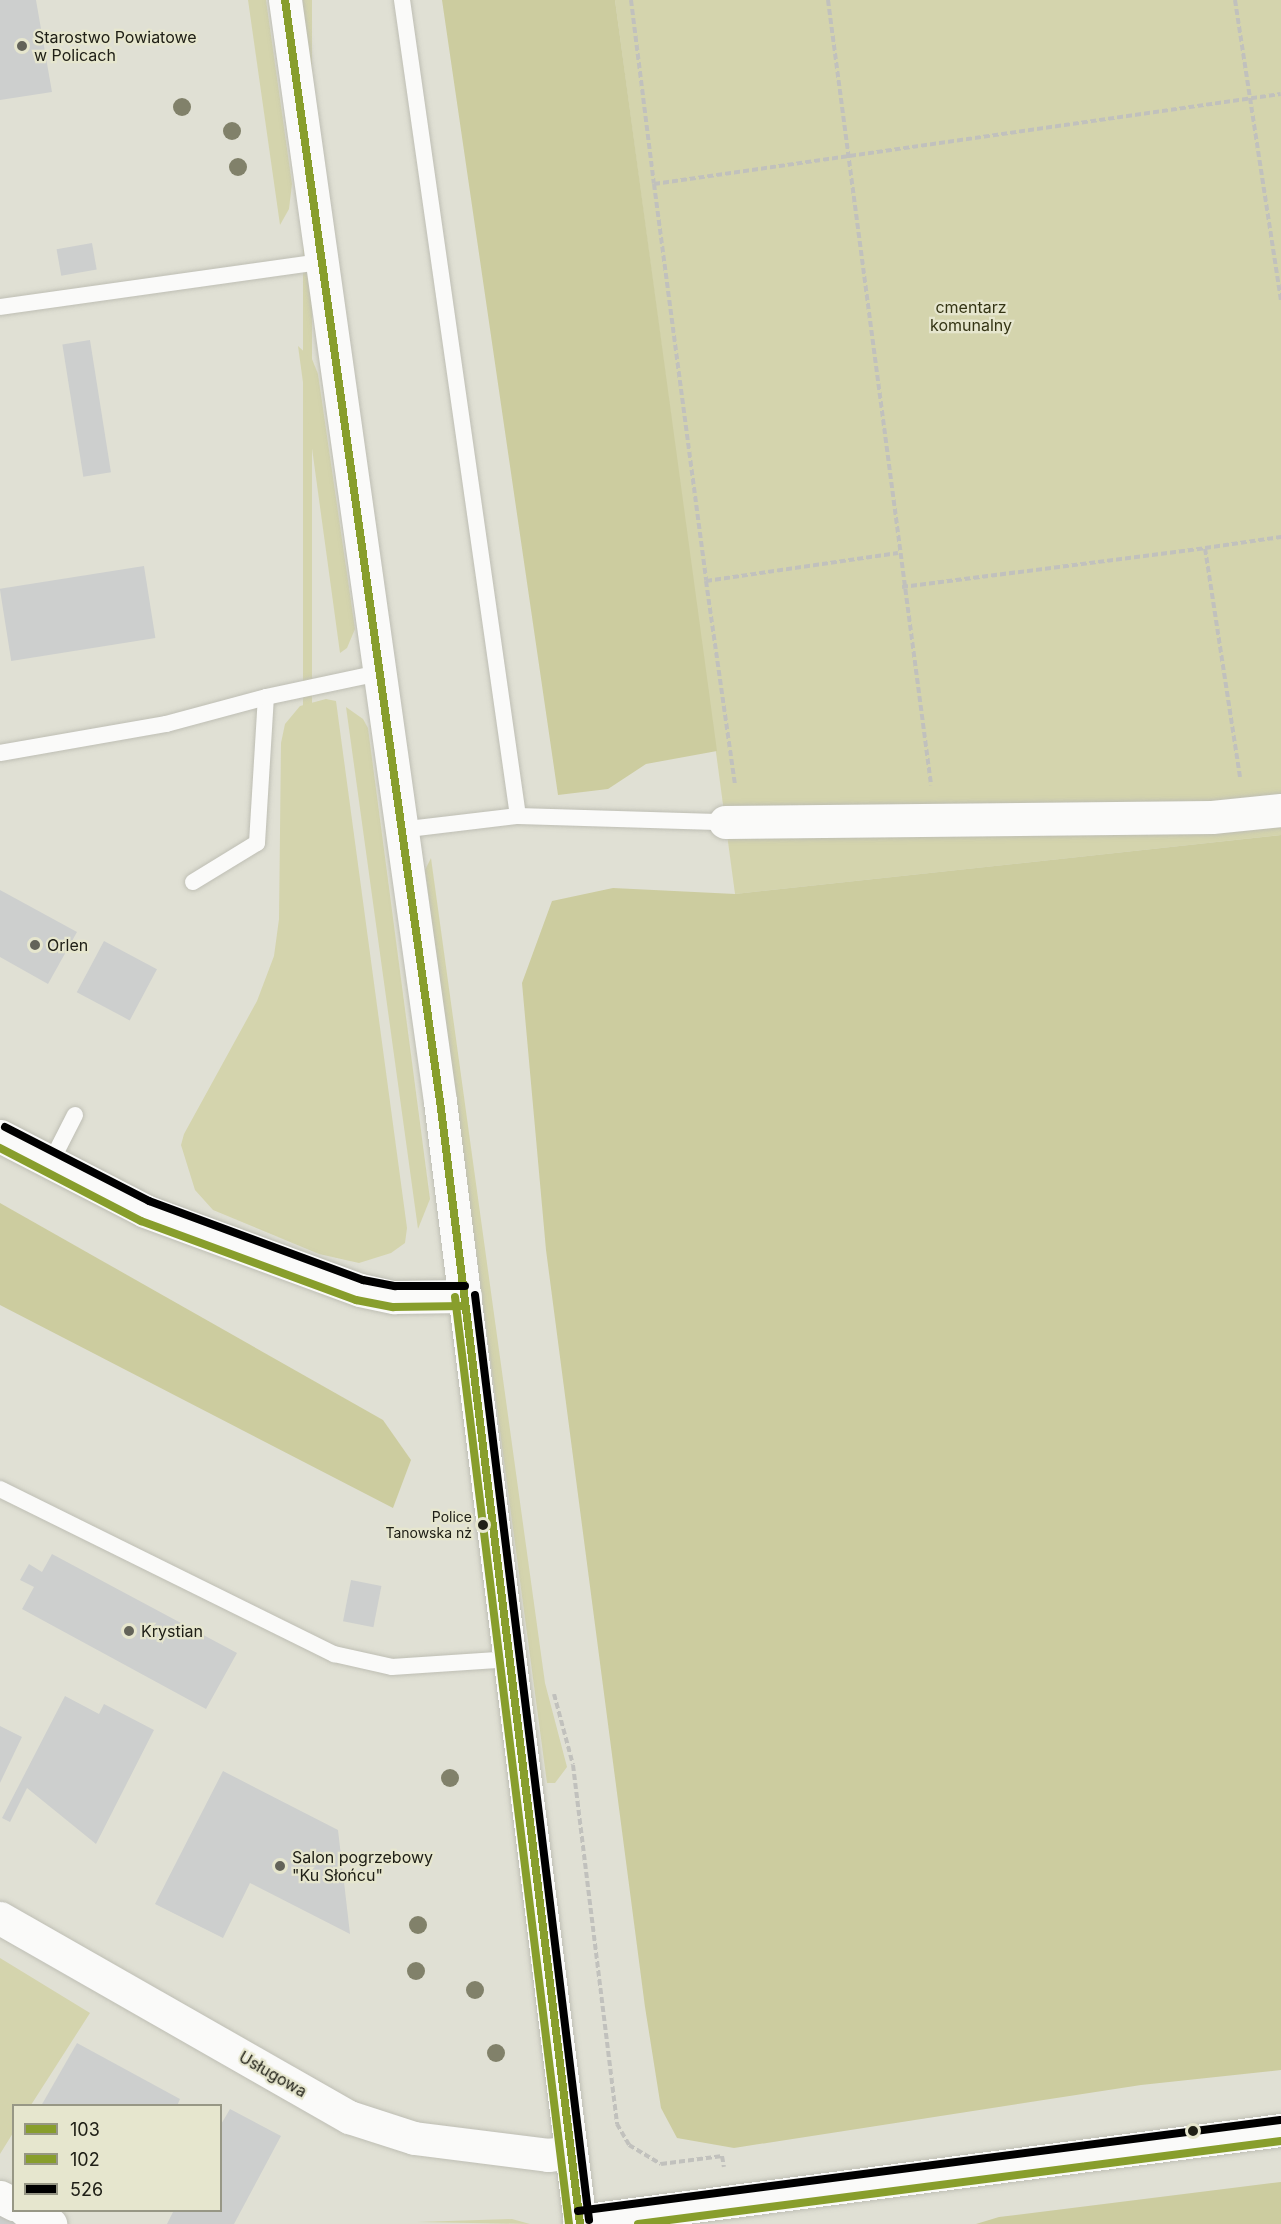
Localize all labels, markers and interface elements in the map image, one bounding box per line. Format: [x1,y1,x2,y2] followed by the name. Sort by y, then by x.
[34,27,197,65] place label: Starostwo Powiatowe w Policach
[15,39,29,53] marker: Starostwo Powiatowe w Policach
[930,297,1012,335] park label: cmentarz komunalny
[47,935,88,955] place label: Orlen
[28,938,42,952] marker: Orlen
[385,1509,472,1542] place label: Police Tanowska nż
[477,1519,489,1531] marker: Police Tanowska nż
[141,1621,203,1641] place label: Krystian
[122,1624,136,1638] marker: Krystian
[292,1847,433,1885] place label: Salon pogrzebowy "Ku Słońcu"
[273,1859,287,1873] marker: Salon pogrzebowy "Ku Słońcu"
[236,2047,310,2101] street label: Usługowa
[12,2104,222,2212] legend
[70,2119,100,2140] text: 103
[1187,2125,1199,2137] unlabelled marker
[70,2149,100,2170] text: 102
[70,2179,103,2200] text: 526

